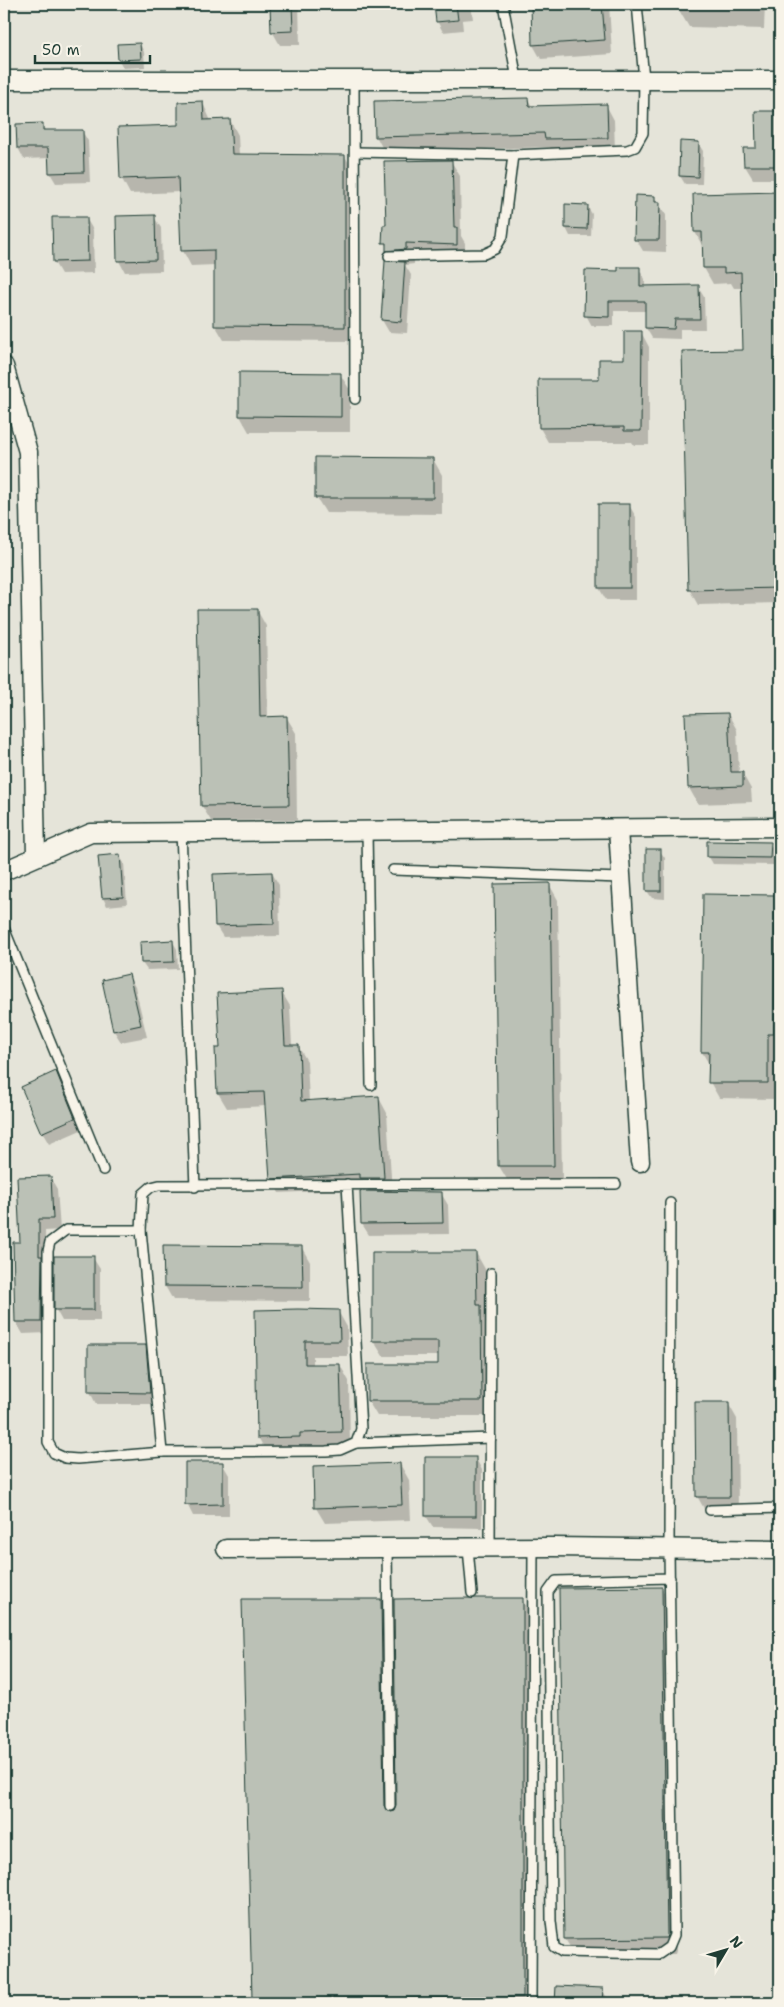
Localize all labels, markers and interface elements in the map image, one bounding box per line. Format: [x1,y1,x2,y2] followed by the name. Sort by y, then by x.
[35,32,150,64] scale bar
[42,40,80,60] text: 50 m
[702,1924,752,1974] north arrow
[726,1932,747,1952] text: N

